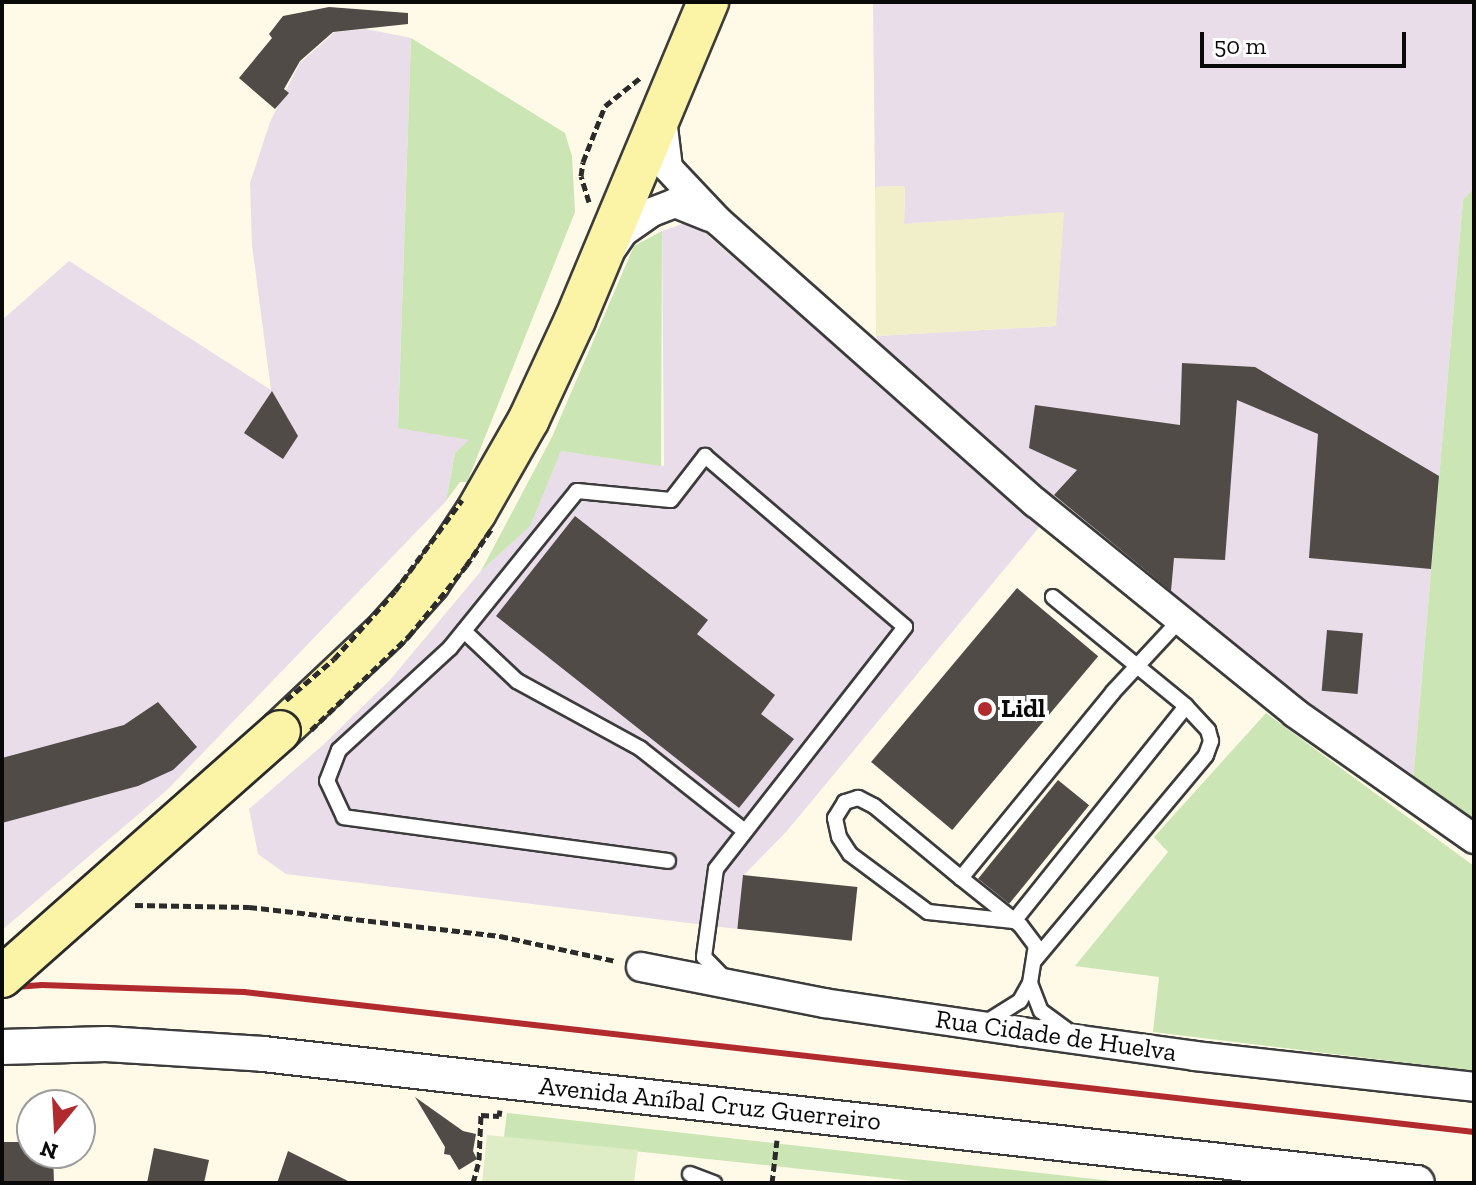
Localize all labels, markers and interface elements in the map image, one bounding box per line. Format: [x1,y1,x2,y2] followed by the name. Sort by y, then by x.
[1204,16,1410,66] scale bar
[1214,31,1266,60] text: 50 m
[1001,693,1046,725] place label: Lidl
[976,700,994,718] marker: Lidl
[933,1004,1179,1068] street label: Rua Cidade de Huelva
[537,1070,883,1138] street label: Avenida Aníbal Cruz Guerreiro
[16,1089,96,1169] north arrow
[37,1135,61,1166] text: N

